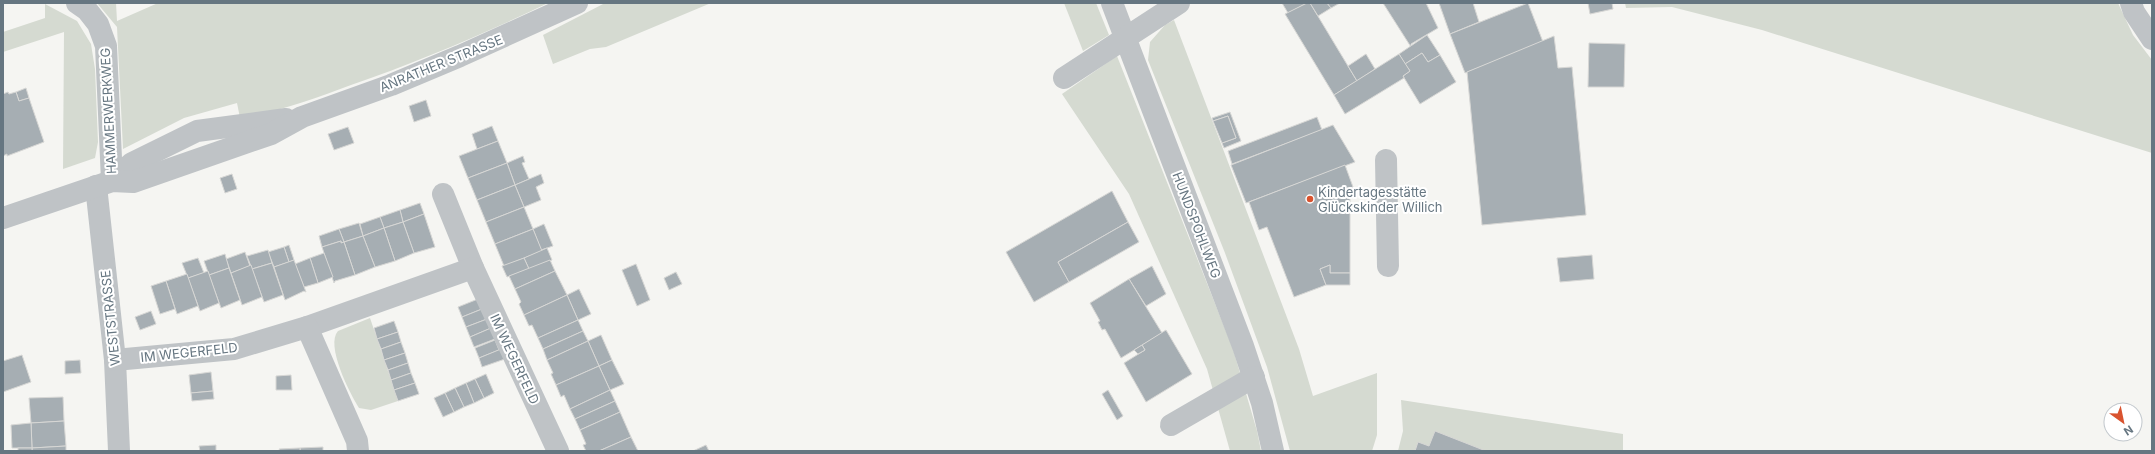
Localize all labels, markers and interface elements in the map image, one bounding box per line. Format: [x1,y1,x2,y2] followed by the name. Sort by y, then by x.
[377,31,505,95] street label: ANRATHER STRASSE
[97,47,119,175] street label: HAMMERWERKWEG
[1169,170,1225,280] street label: HUNDSPOHLWEG
[1318,184,1443,215] place label: Kindertagesstätte Glückskinder Willich
[1305,194,1315,204] marker: Kindertagesstätte Glückskinder Willich
[97,269,123,367] street label: WESTSTRASSE
[487,311,543,407] street label: IM WEGERFELD
[140,339,238,365] street label: IM WEGERFELD
[2103,402,2143,442] north arrow
[2121,422,2136,439] text: N

